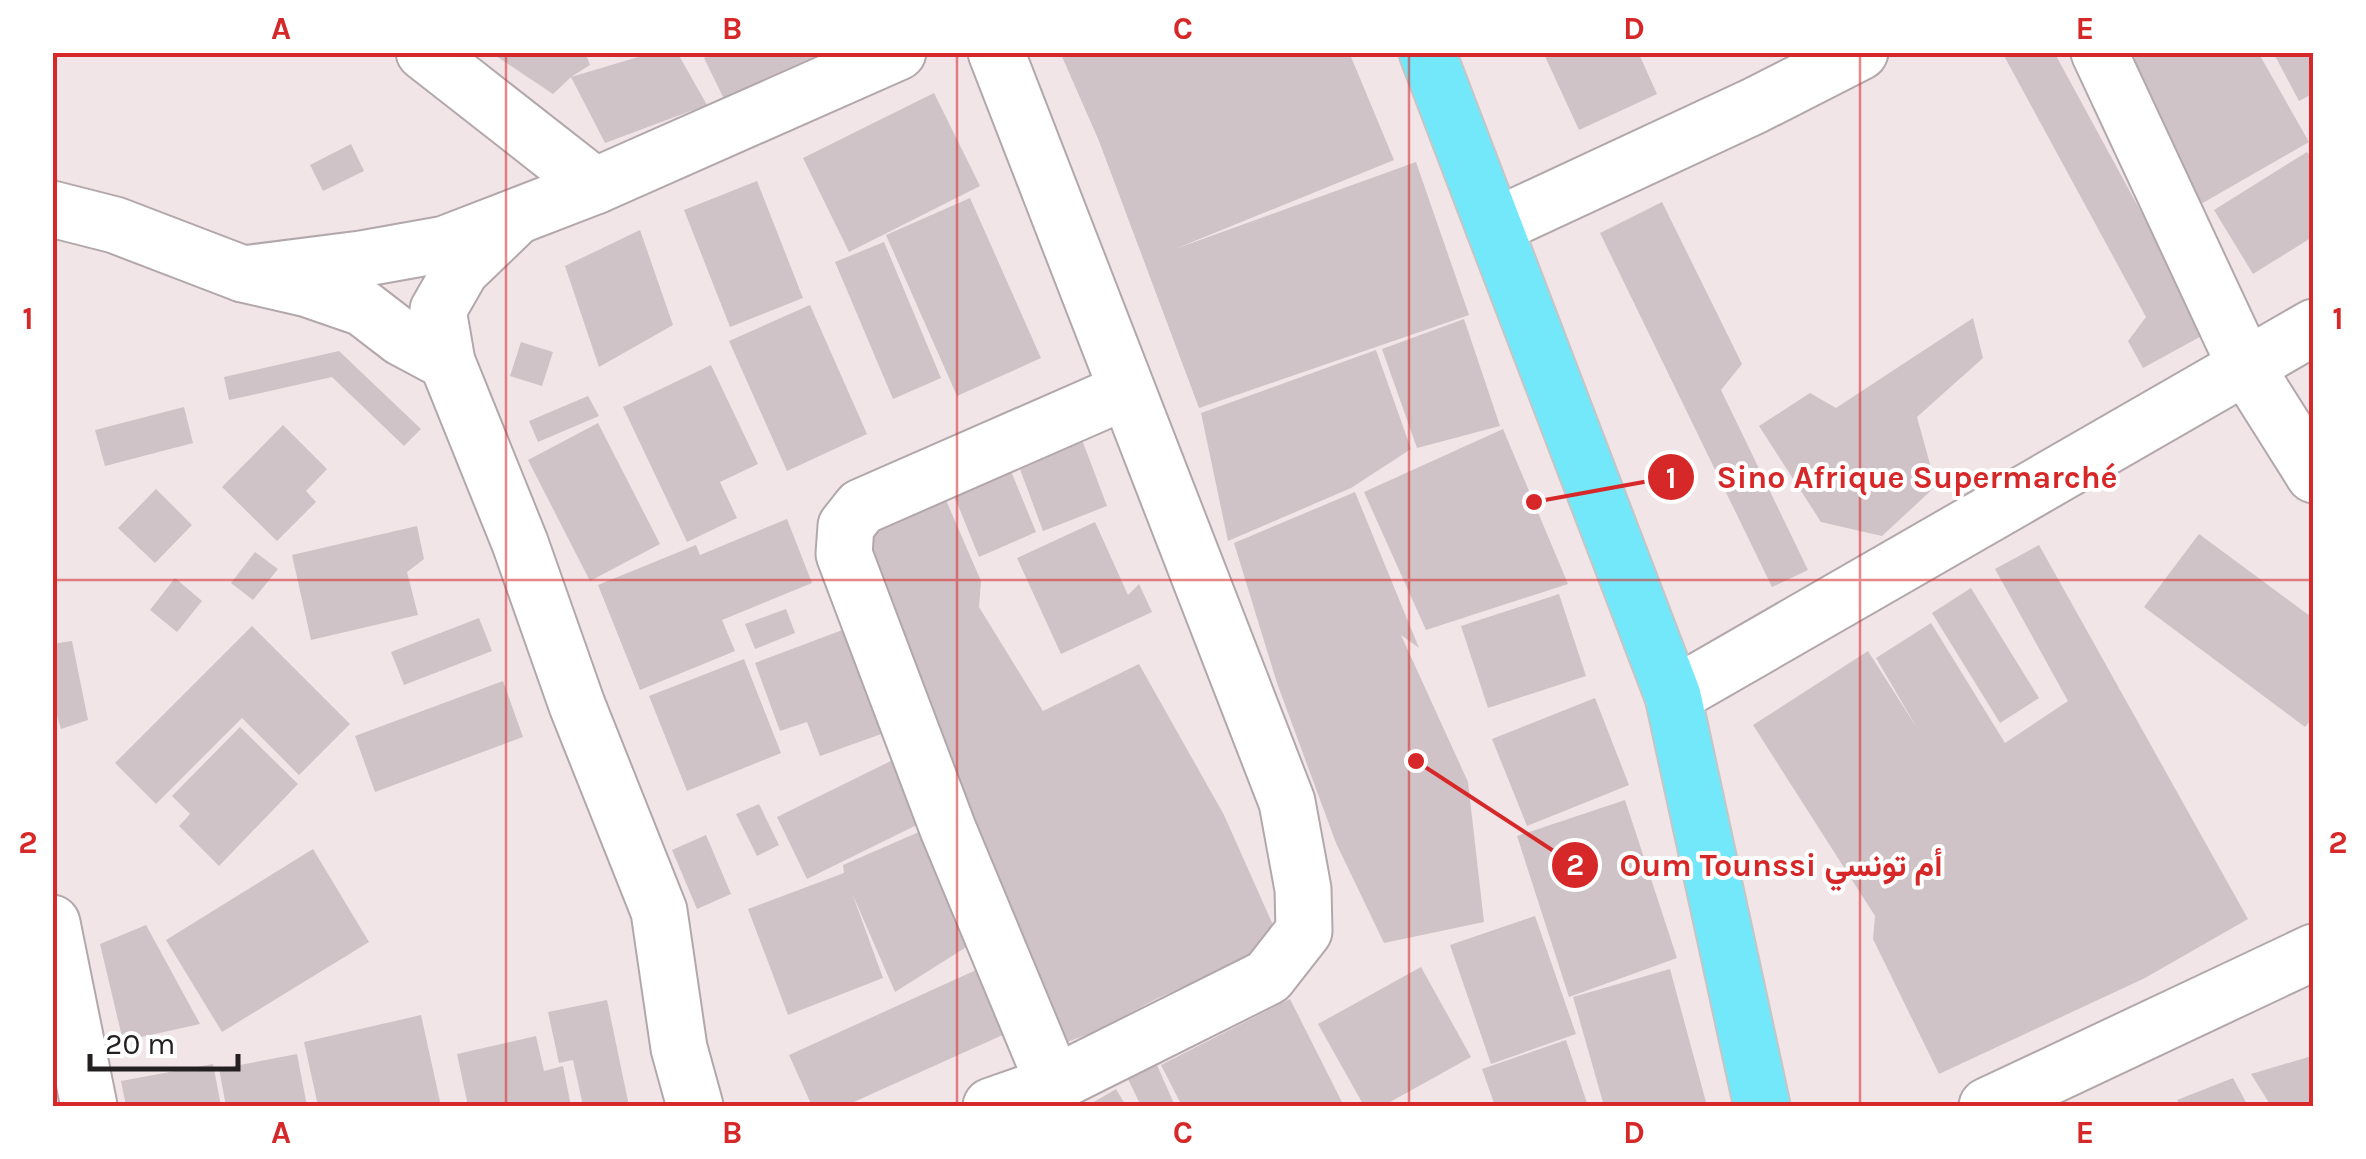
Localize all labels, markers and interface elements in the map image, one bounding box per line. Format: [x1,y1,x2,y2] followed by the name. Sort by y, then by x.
[271,10,291,47] text: A
[722,10,742,47] text: B
[1173,10,1193,47] text: C
[1623,10,1645,47] text: D
[2076,10,2094,47] text: E
[22,300,34,337] text: 1
[2332,300,2344,337] text: 1
[1646,446,2137,508] callout: Sino Afrique Supermarché
[1716,459,2118,496] text: Sino Afrique Supermarché
[1666,460,1676,496] text: 1
[18,824,38,861] text: 2
[2328,824,2348,861] text: 2
[1550,834,1963,896] callout: Oum Tounssi أم تونسي
[1566,847,1584,883] text: 2
[1619,847,1943,892] text: Oum Tounssi أم تونسي
[90,1009,238,1071] scale bar
[105,1026,175,1062] text: 20 m
[271,1114,291,1151] text: A
[722,1114,742,1151] text: B
[1173,1114,1193,1151] text: C
[1623,1114,1645,1151] text: D
[2076,1114,2094,1151] text: E

